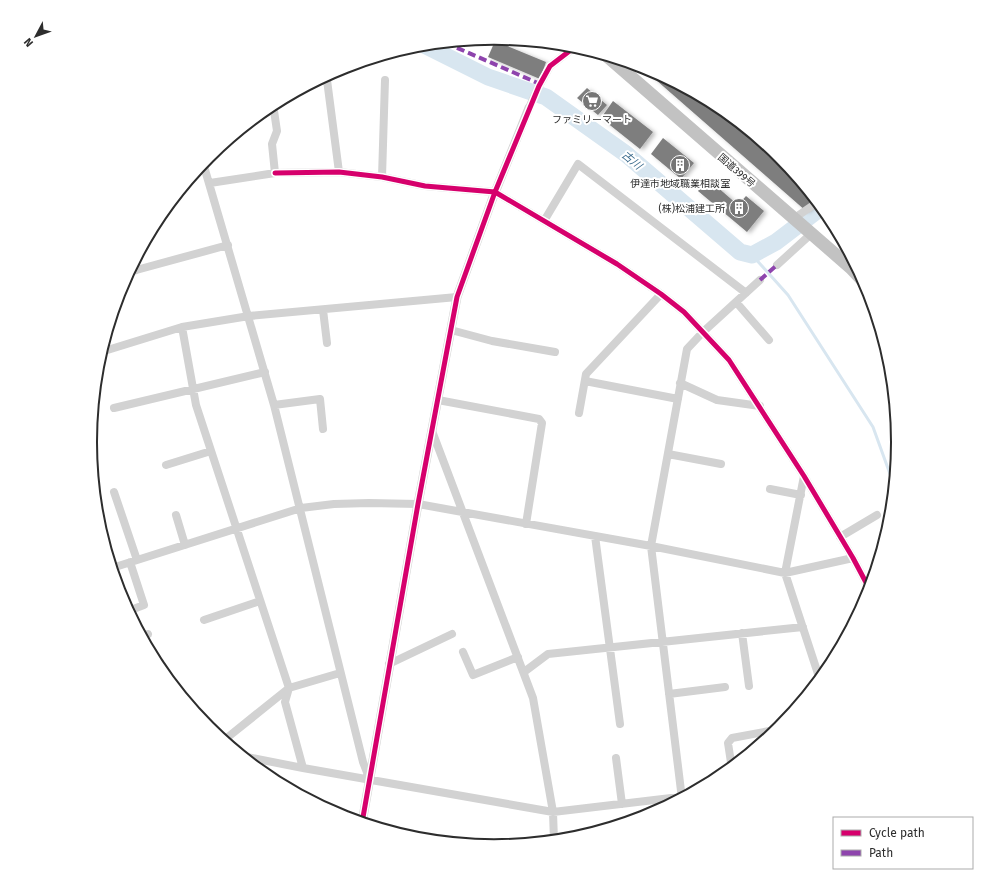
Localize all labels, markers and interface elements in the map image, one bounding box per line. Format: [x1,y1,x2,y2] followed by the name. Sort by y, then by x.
[16,16,56,56] north arrow
[22,35,36,49] text: N
[581,90,603,112] supermarket icon: ファミリーマート
[552,114,632,126] place label: ファミリーマート
[619,148,645,173] water label: 古川
[715,151,757,190] street label: 国道399号
[669,154,691,176] building icon: 伊達市地域職業相談室
[630,178,730,190] place label: 伊達市地域職業相談室
[728,197,750,219] building icon: (株)松浦建工所
[659,202,725,215] place label: (株)松浦建工所
[833,817,973,869] legend
[869,826,925,840] text: Cycle path
[869,846,893,860] text: Path

